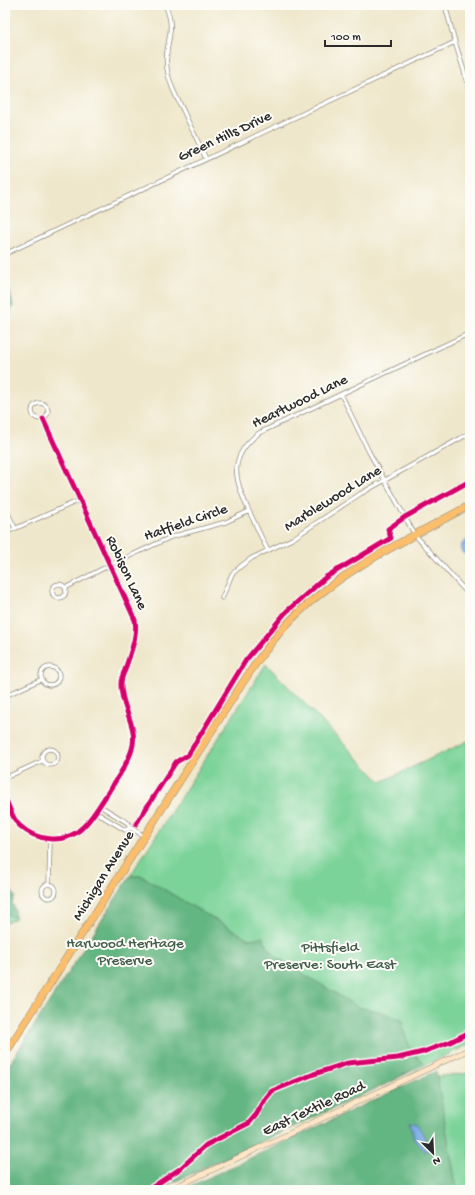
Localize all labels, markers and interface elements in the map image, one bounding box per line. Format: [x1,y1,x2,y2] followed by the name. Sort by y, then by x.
[325,22,391,48] scale bar
[330,31,361,45] text: 100 m
[175,107,275,167] street label: Green Hills Drive
[249,371,351,433] street label: Heartwood Lane
[281,462,385,536] street label: Marblewood Lane
[142,500,230,546] street label: Hatfield Circle
[101,533,151,613] street label: Robison Lane
[69,827,139,924] street label: Michigan Avenue
[66,935,184,970] park label: Harwood Heritage Preserve
[263,939,398,974] park label: Pittsfield Preserve: South East
[260,1077,369,1141] street label: East Textile Road
[413,1133,453,1173] north arrow
[431,1153,442,1167] text: N

